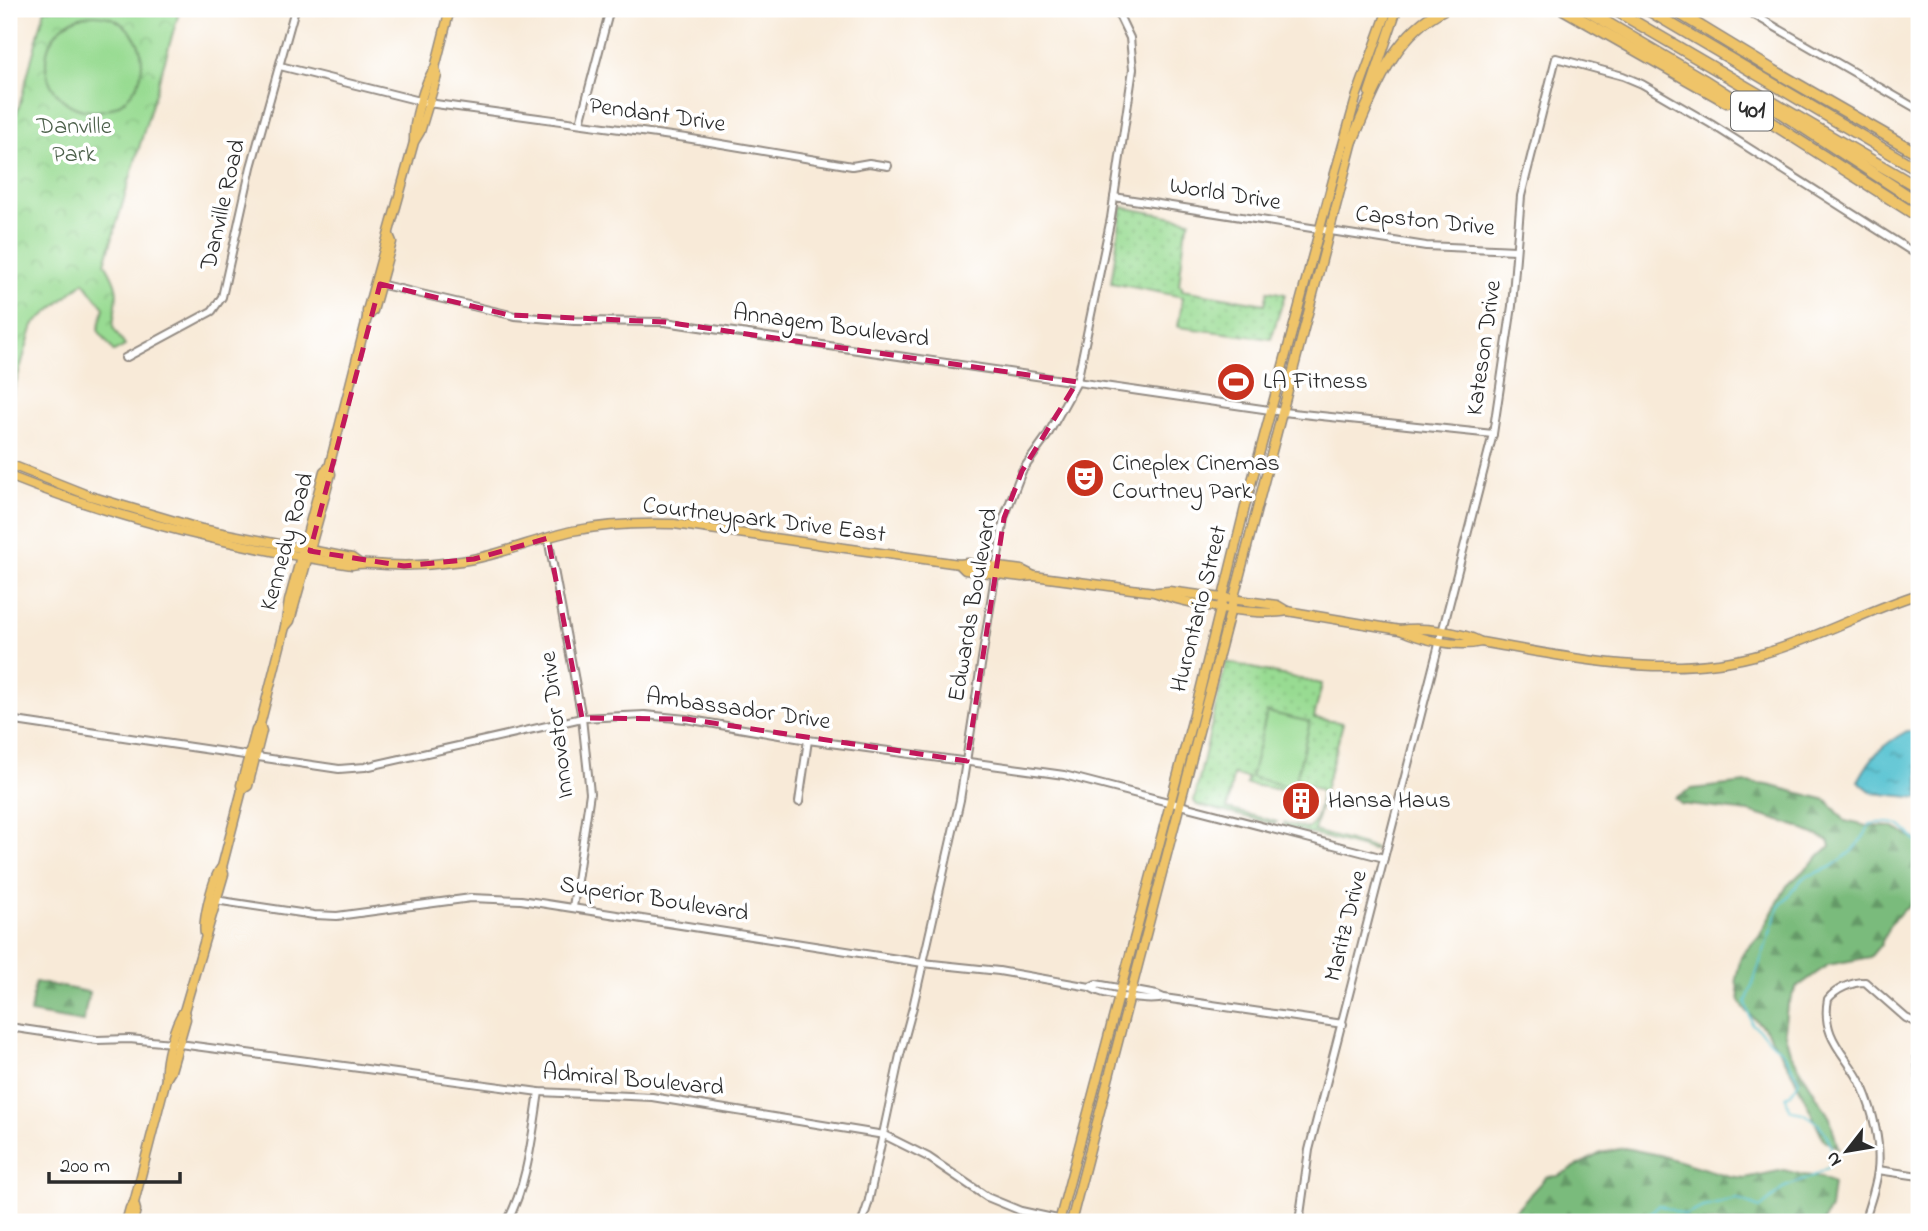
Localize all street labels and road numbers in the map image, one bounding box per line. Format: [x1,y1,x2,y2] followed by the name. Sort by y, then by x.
[586,89,728,143] street label: Pendant Drive
[1731,92,1773,130] road number: 401
[192,136,256,275] street label: Danville Road
[1167,169,1283,221] street label: World Drive
[1354,197,1497,247] street label: Capston Drive
[1458,278,1512,418] street label: Kateson Drive
[731,296,932,358] street label: Annagem Boulevard
[252,469,325,615] street label: Kennedy Road
[640,489,888,554] street label: Courtneypark Drive East
[940,505,1008,705] street label: Edwards Boulevard
[1162,522,1238,696] street label: Hurontario Street
[532,649,584,801] street label: Innovator Drive
[643,680,833,740] street label: Ambassador Drive
[1316,866,1378,985] street label: Maritz Drive
[557,868,751,932] street label: Superior Boulevard
[541,1056,726,1106] street label: Admiral Boulevard

